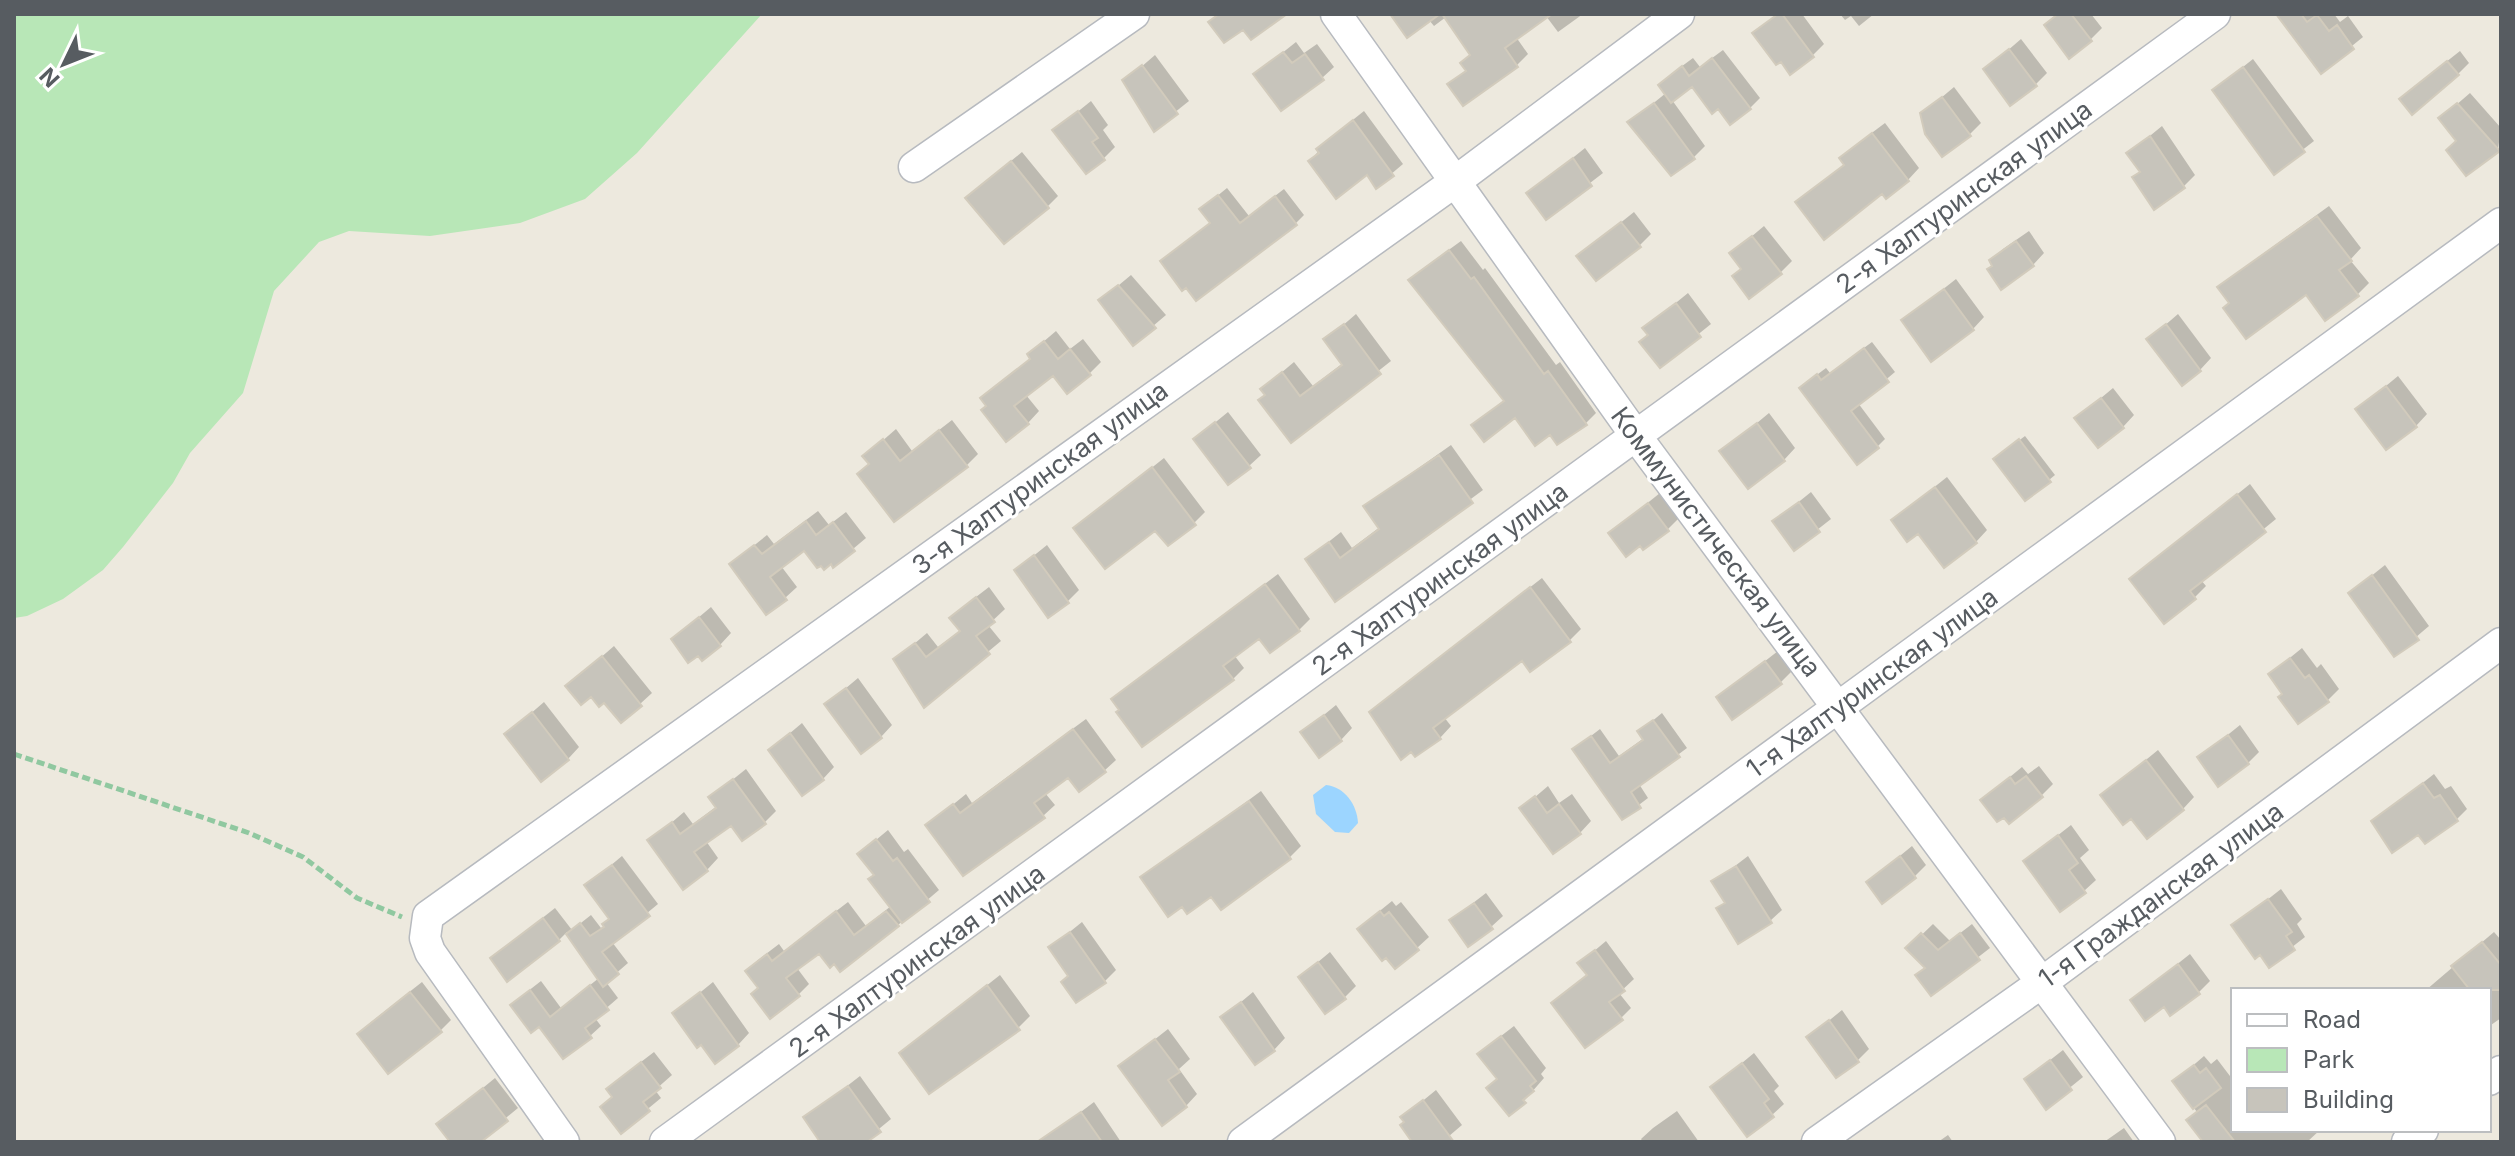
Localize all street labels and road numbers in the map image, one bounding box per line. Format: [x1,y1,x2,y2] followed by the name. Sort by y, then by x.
[1830,93,2098,300] street label: 2-я Халтуринская улица
[906,374,1174,581] street label: 3-я Халтуринская улица
[1605,401,1828,683] street label: Коммунистическая улица
[1306,475,1574,682] street label: 2-я Халтуринская улица
[1740,581,2003,784] street label: 1-я Халтуринская улица
[2032,795,2289,994] street label: 1-я Гражданская улица
[783,857,1051,1064] street label: 2-я Халтуринская улица

